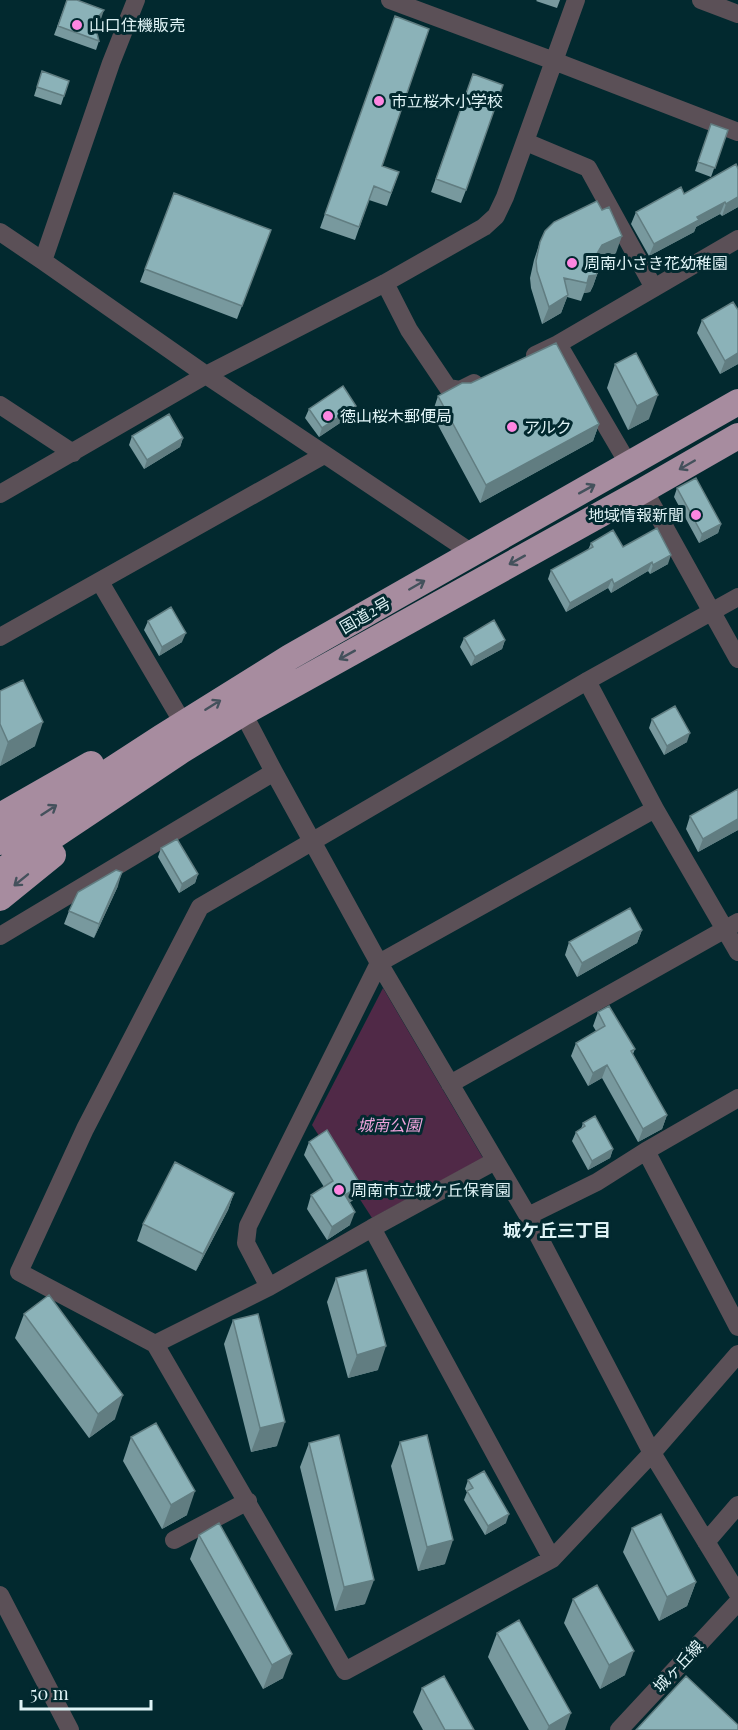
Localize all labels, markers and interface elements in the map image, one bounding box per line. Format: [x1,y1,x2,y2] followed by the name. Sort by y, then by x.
[89,14,185,35] place label: 山口住機販売
[70,18,84,32] marker: 山口住機販売
[391,90,503,111] place label: 市立桜木小学校
[372,94,386,108] marker: 市立桜木小学校
[584,252,728,273] place label: 周南小さき花幼稚園
[565,256,579,270] marker: 周南小さき花幼稚園
[340,405,452,426] place label: 徳山桜木郵便局
[321,409,335,423] marker: 徳山桜木郵便局
[524,416,572,437] place label: アルク
[505,420,519,434] marker: アルク
[679,459,696,471] one-way arrow
[578,483,595,495] one-way arrow
[588,504,684,525] place label: 地域情報新聞
[689,508,703,522] marker: 地域情報新聞
[509,554,526,566] one-way arrow
[408,578,425,590] one-way arrow
[335,592,394,638] street label: 国道2号
[339,649,356,661] one-way arrow
[204,698,221,710] one-way arrow
[40,804,57,816] one-way arrow
[13,874,29,887] one-way arrow
[357,1114,423,1135] park label: 城南公園
[351,1179,511,1200] place label: 周南市立城ケ丘保育園
[332,1183,346,1197] marker: 周南市立城ケ丘保育園
[503,1218,611,1242] district label: 城ケ丘三丁目
[648,1635,707,1696] street label: 城ヶ丘線
[21,1673,152,1711] scale bar
[30,1681,69,1705] text: 50 m

